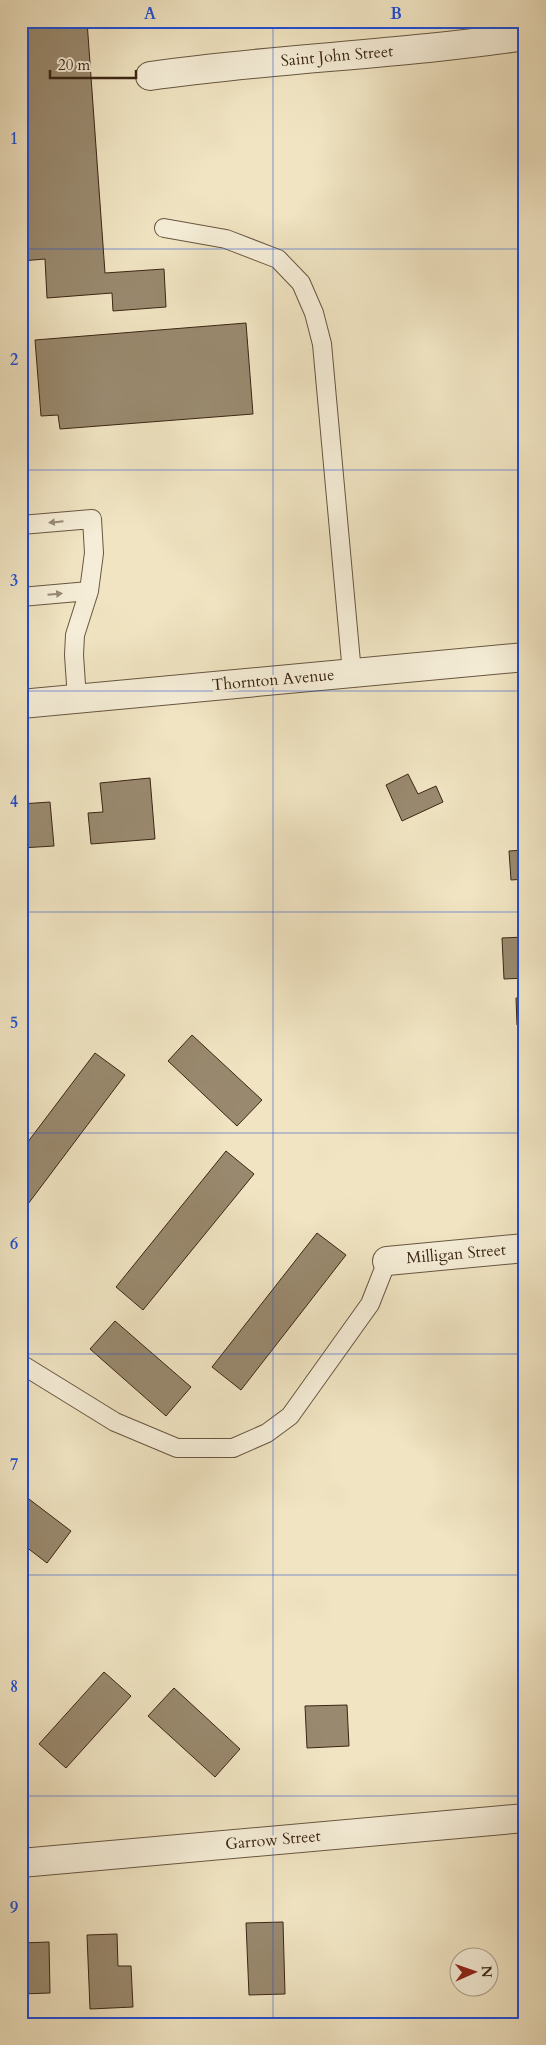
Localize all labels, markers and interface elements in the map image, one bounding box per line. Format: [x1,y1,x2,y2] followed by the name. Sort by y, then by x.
[144,3,156,25] text: A
[390,3,402,25] text: B
[280,40,394,72] street label: Saint John Street
[50,48,136,80] scale bar
[58,55,90,75] text: 20 m
[10,128,18,150] text: 1
[10,349,18,371] text: 2
[48,518,64,526] one-way arrow
[10,570,18,592] text: 3
[47,590,63,598] one-way arrow
[211,664,335,696] street label: Thornton Avenue
[10,791,18,813] text: 4
[10,1012,18,1034] text: 5
[10,1233,18,1255] text: 6
[405,1239,507,1269] street label: Milligan Street
[10,1454,18,1476] text: 7
[10,1676,18,1698] text: 8
[224,1825,322,1855] street label: Garrow Street
[10,1897,18,1919] text: 9
[448,1948,498,1998] north arrow
[477,1965,496,1978] text: N

